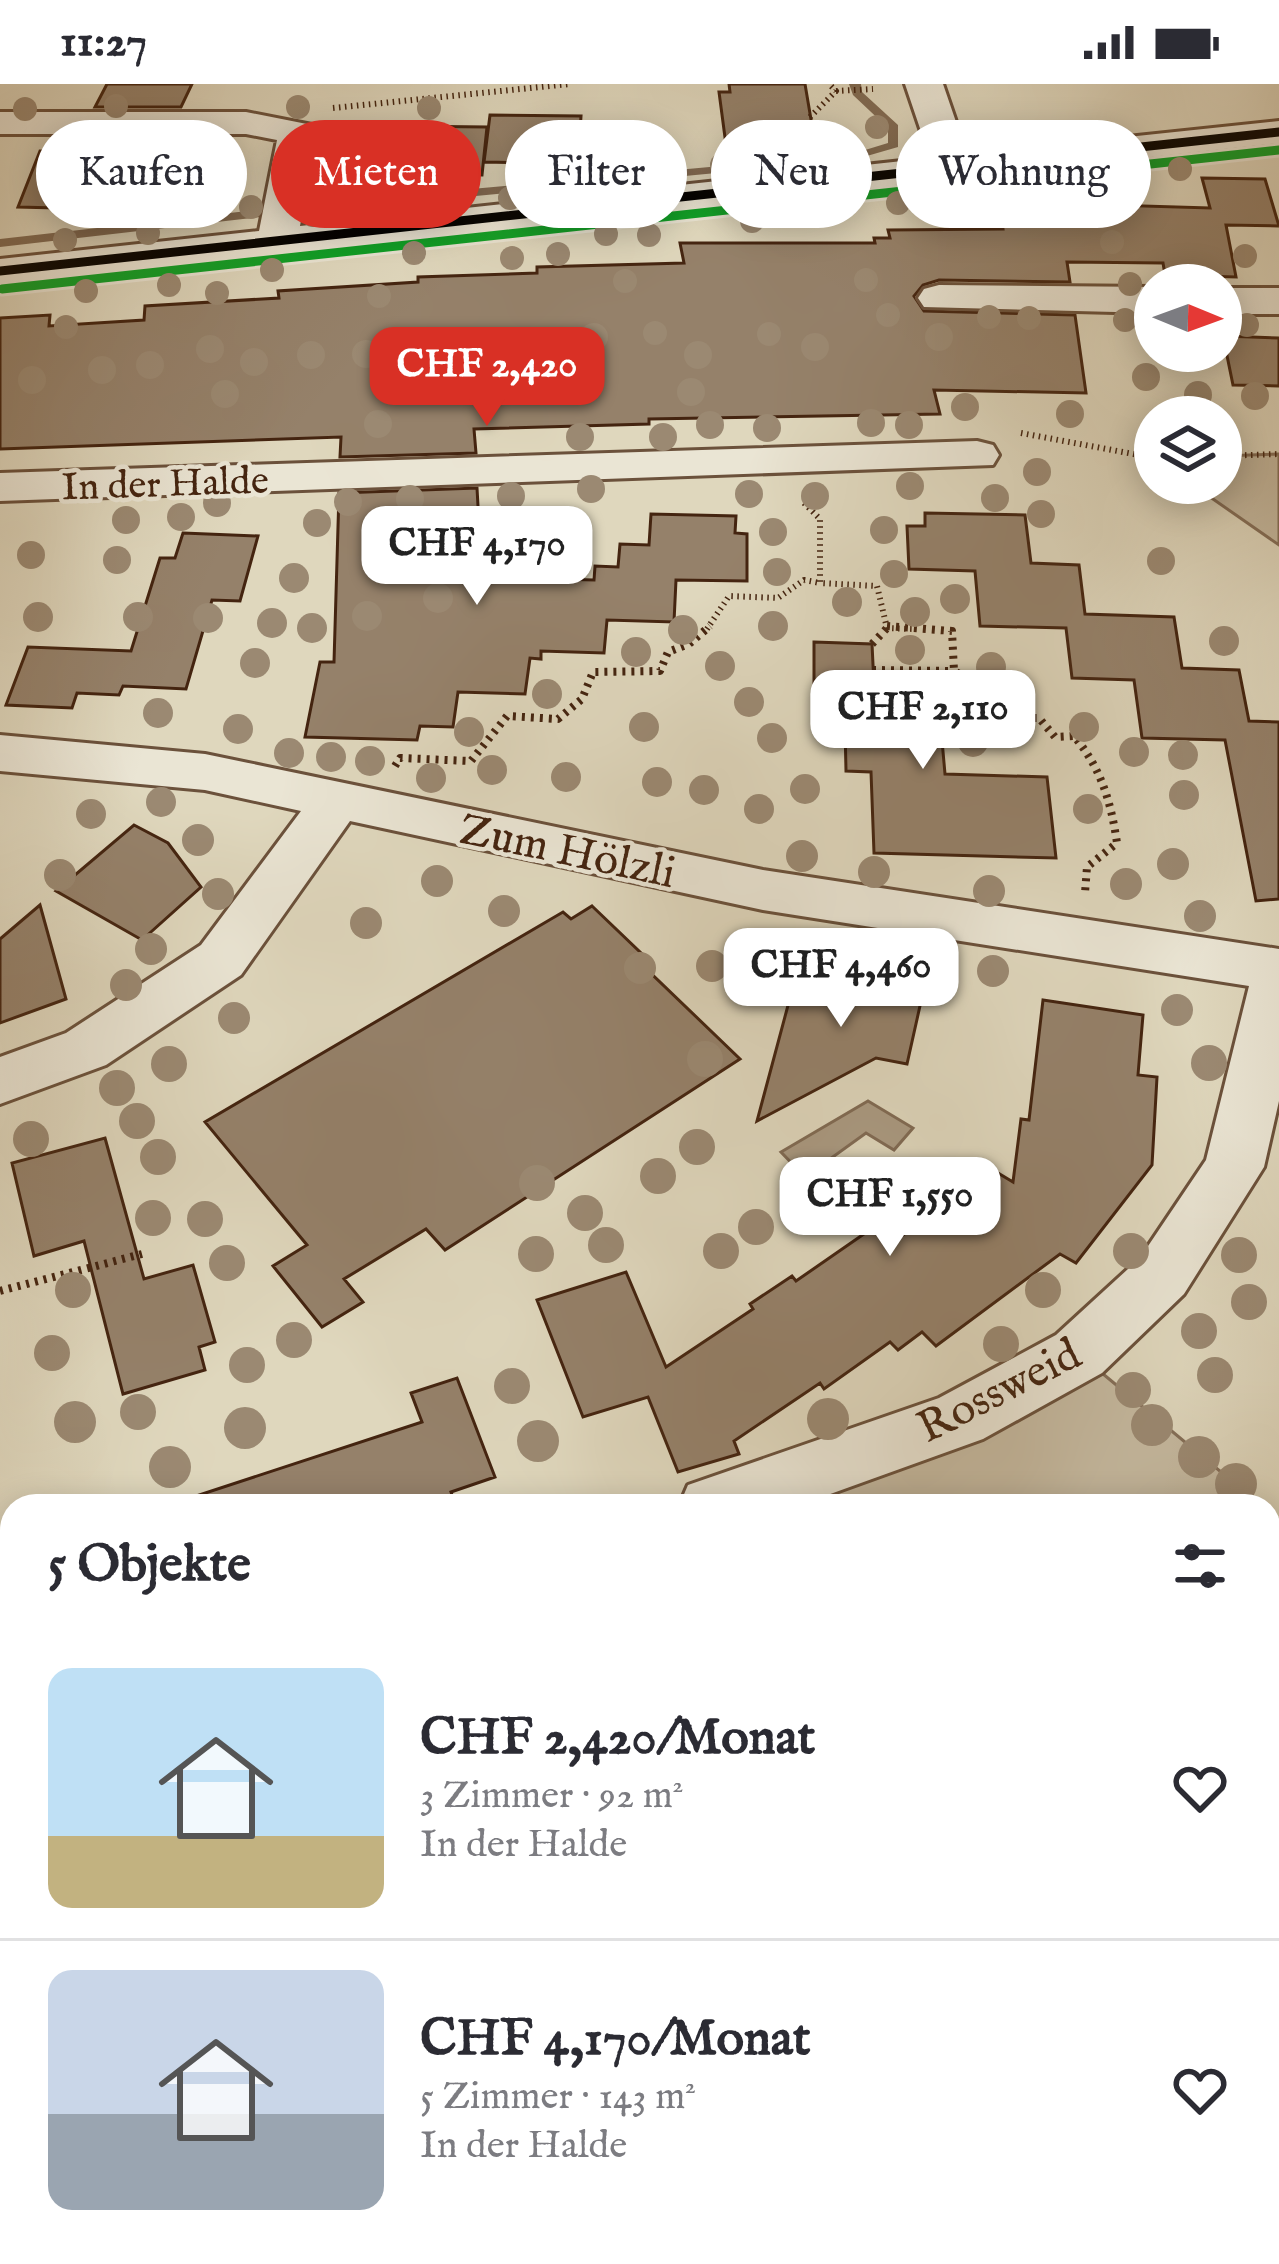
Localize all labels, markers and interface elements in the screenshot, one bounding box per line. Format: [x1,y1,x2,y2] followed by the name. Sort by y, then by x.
[60,14,147,71] text: 11:27
[36,120,247,228] chip: Kaufen
[271,120,481,228] chip: Mieten
[505,120,687,228] chip: Filter
[711,120,872,228] chip: Neu
[896,120,1151,228] chip: Wohnung
[1134,264,1242,372] north arrow
[1134,264,1242,504] map controls
[350,327,624,429] pin: CHF 2,420
[397,341,577,390] text: CHF 2,420
[1134,396,1242,504] button: layers
[61,457,270,514] street label: In der Halde
[340,506,614,608] pin: CHF 4,170
[388,520,566,569] text: CHF 4,170
[786,670,1060,772] pin: CHF 2,110
[837,684,1009,733] text: CHF 2,110
[454,802,680,903] street label: Zum Hölzli
[704,928,978,1030] pin: CHF 4,460
[751,942,931,991] text: CHF 4,460
[753,1157,1027,1259] pin: CHF 1,550
[807,1171,973,1220] text: CHF 1,550
[908,1326,1092,1457] street label: Rossweid
[1167,1533,1233,1599] icon: filters
[48,1534,251,1599] text: 5 Objekte
[420,1707,815,1772] text: CHF 2,420/Monat
[144,1716,288,1860] icon: home
[1167,1755,1233,1821] icon: heart
[420,1772,684,1821] text: 3 Zimmer · 92 m²
[420,1821,627,1870] text: In der Halde
[420,2008,810,2073] text: CHF 4,170/Monat
[144,2018,288,2162] icon: home
[1167,2057,1233,2123] icon: heart
[420,2073,696,2122] text: 5 Zimmer · 143 m²
[420,2122,627,2171] text: In der Halde

